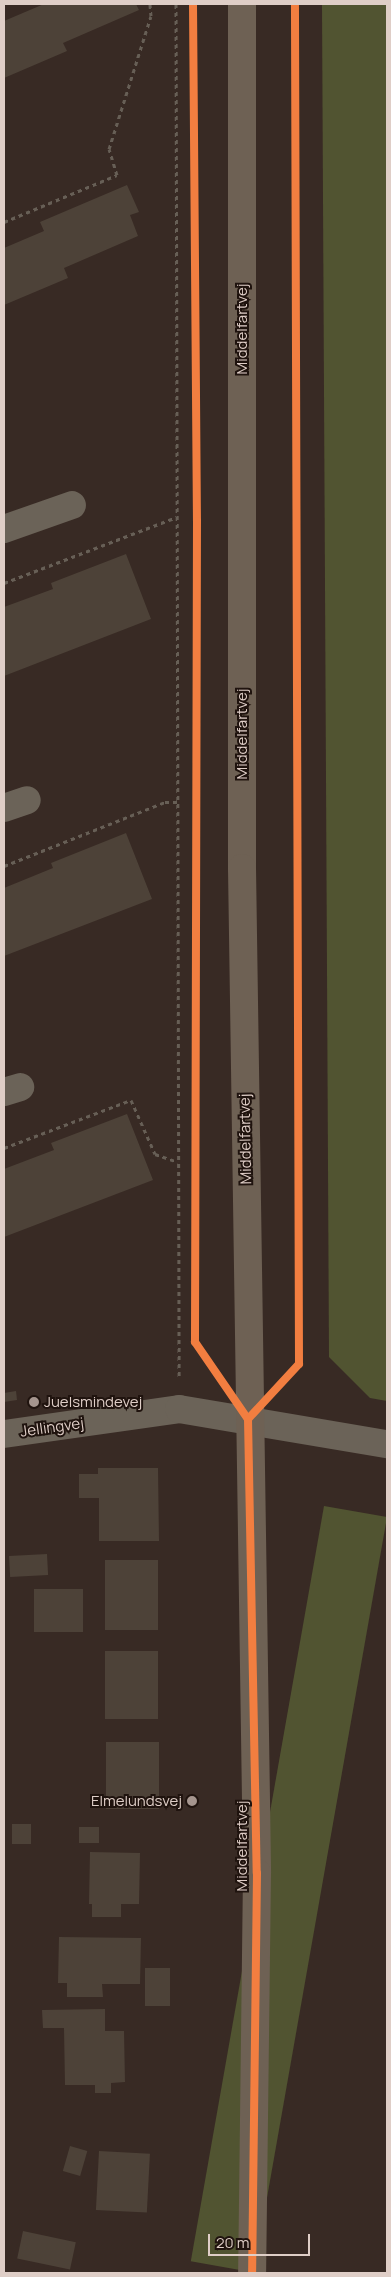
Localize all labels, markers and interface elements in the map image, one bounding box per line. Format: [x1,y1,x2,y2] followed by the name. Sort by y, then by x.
[233,284,251,374] street label: Middelfartvej
[233,689,251,779] street label: Middelfartvej
[235,1093,255,1185] street label: Middelfartvej
[44,1393,142,1411] place label: Juelsmindevej
[28,1396,40,1408] marker: Juelsmindevej
[19,1414,85,1440] street label: Jellingvej
[91,1792,182,1810] place label: Elmelundsvej
[186,1795,198,1807] marker: Elmelundsvej
[233,1801,251,1891] street label: Middelfartvej
[211,2224,314,2256] scale bar
[216,2232,249,2253] text: 20 m

